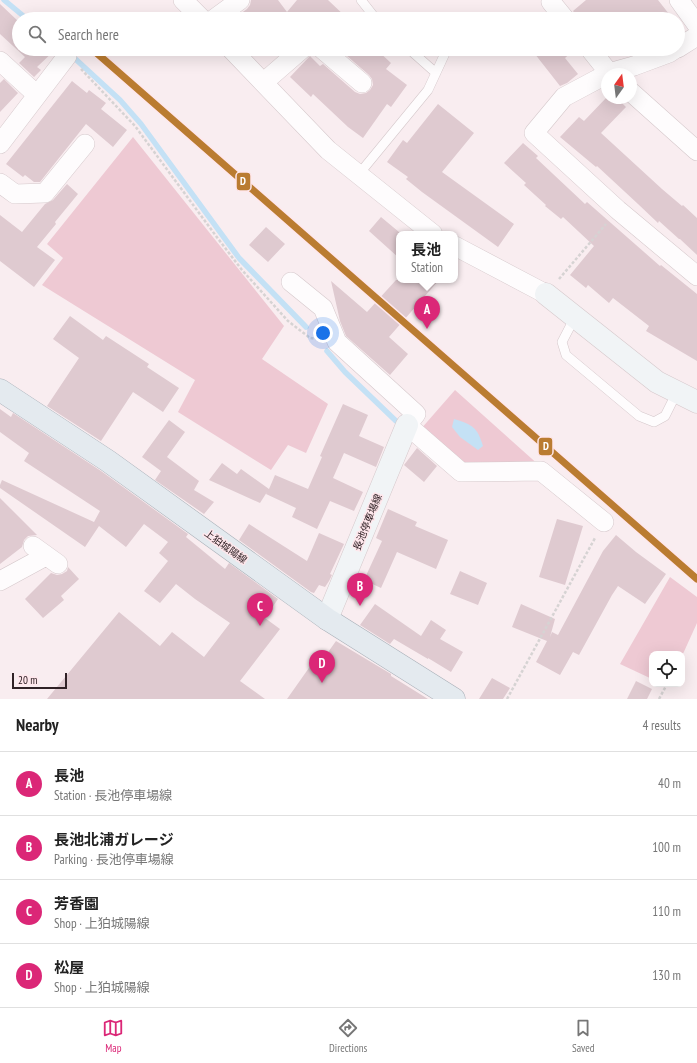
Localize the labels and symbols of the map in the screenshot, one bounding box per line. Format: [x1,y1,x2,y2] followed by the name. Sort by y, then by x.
[601,68,637,104] north arrow
[236,172,251,191] line badge: D
[240,174,246,188] text: D
[414,296,440,329] pin: A
[313,323,333,343] your location
[538,437,553,456] line badge: D
[543,439,549,453] text: D
[350,492,385,552] street label: 長池停車場線
[202,526,250,566] street label: 上狛城陽線
[347,573,373,606] pin: B
[247,593,273,626] pin: C
[309,650,335,683] pin: D
[12,671,67,690] scale bar

